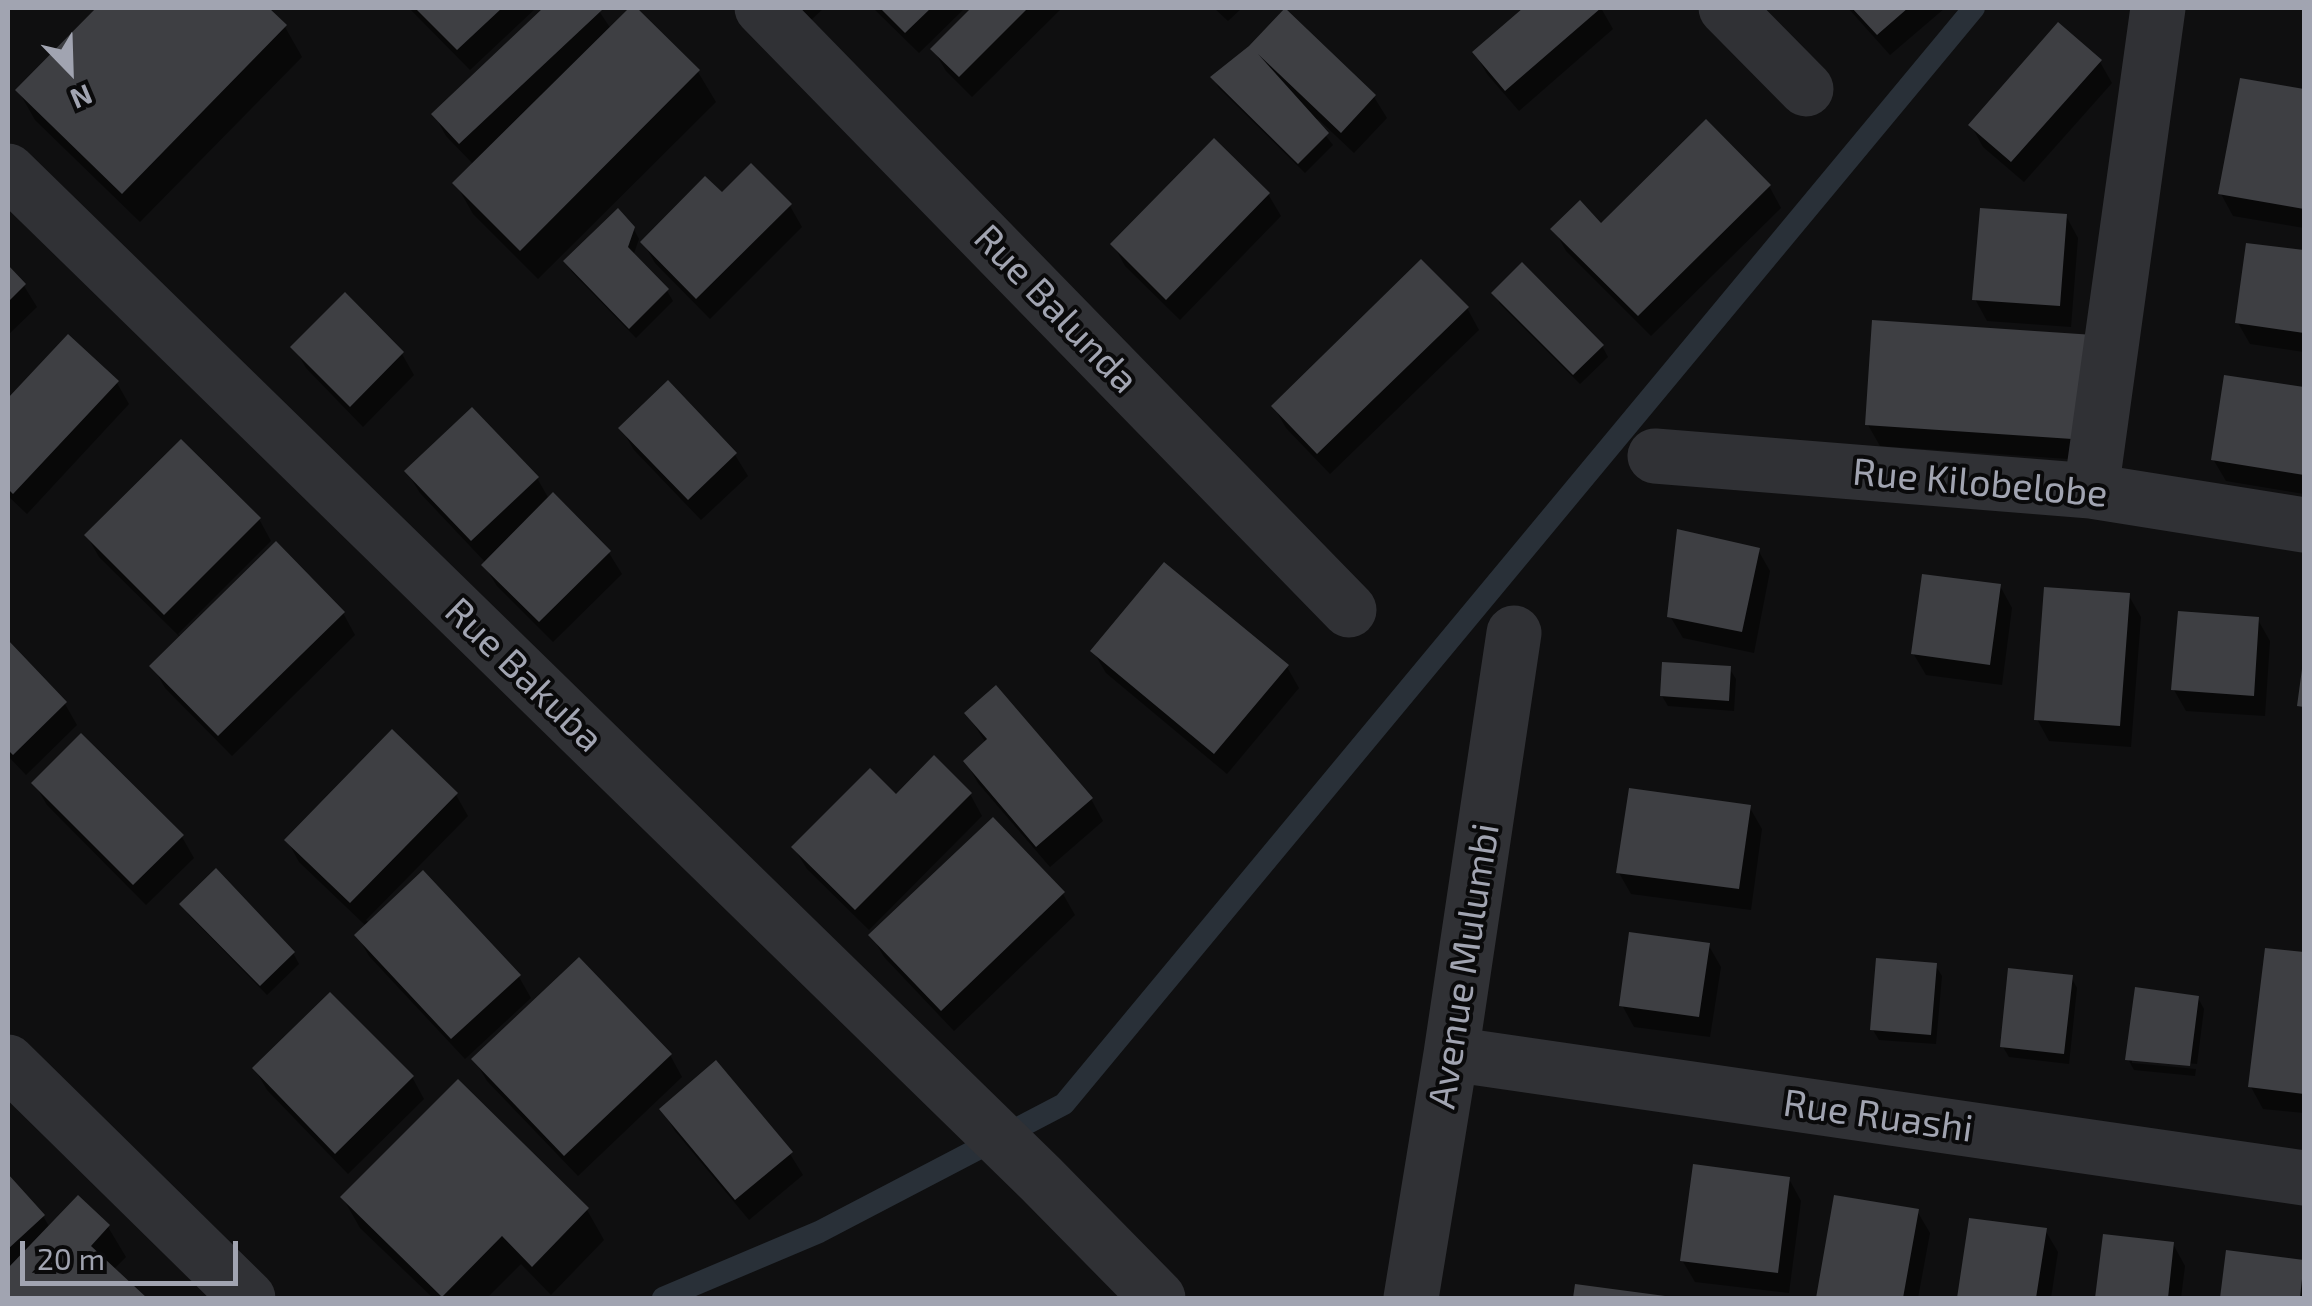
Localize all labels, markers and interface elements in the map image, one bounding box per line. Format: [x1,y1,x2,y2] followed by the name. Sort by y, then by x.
[20,20,120,120] north arrow
[66,78,98,117] text: N
[965,215,1147,403] street label: Rue Balunda
[1851,449,2109,517] street label: Rue Kilobelobe
[436,588,612,762] street label: Rue Bakuba
[1419,820,1509,1112] street label: Avenue Mulumbi
[1780,1080,1976,1152] street label: Rue Ruashi
[25,1221,242,1283] scale bar
[37,1240,105,1276] text: 20 m

